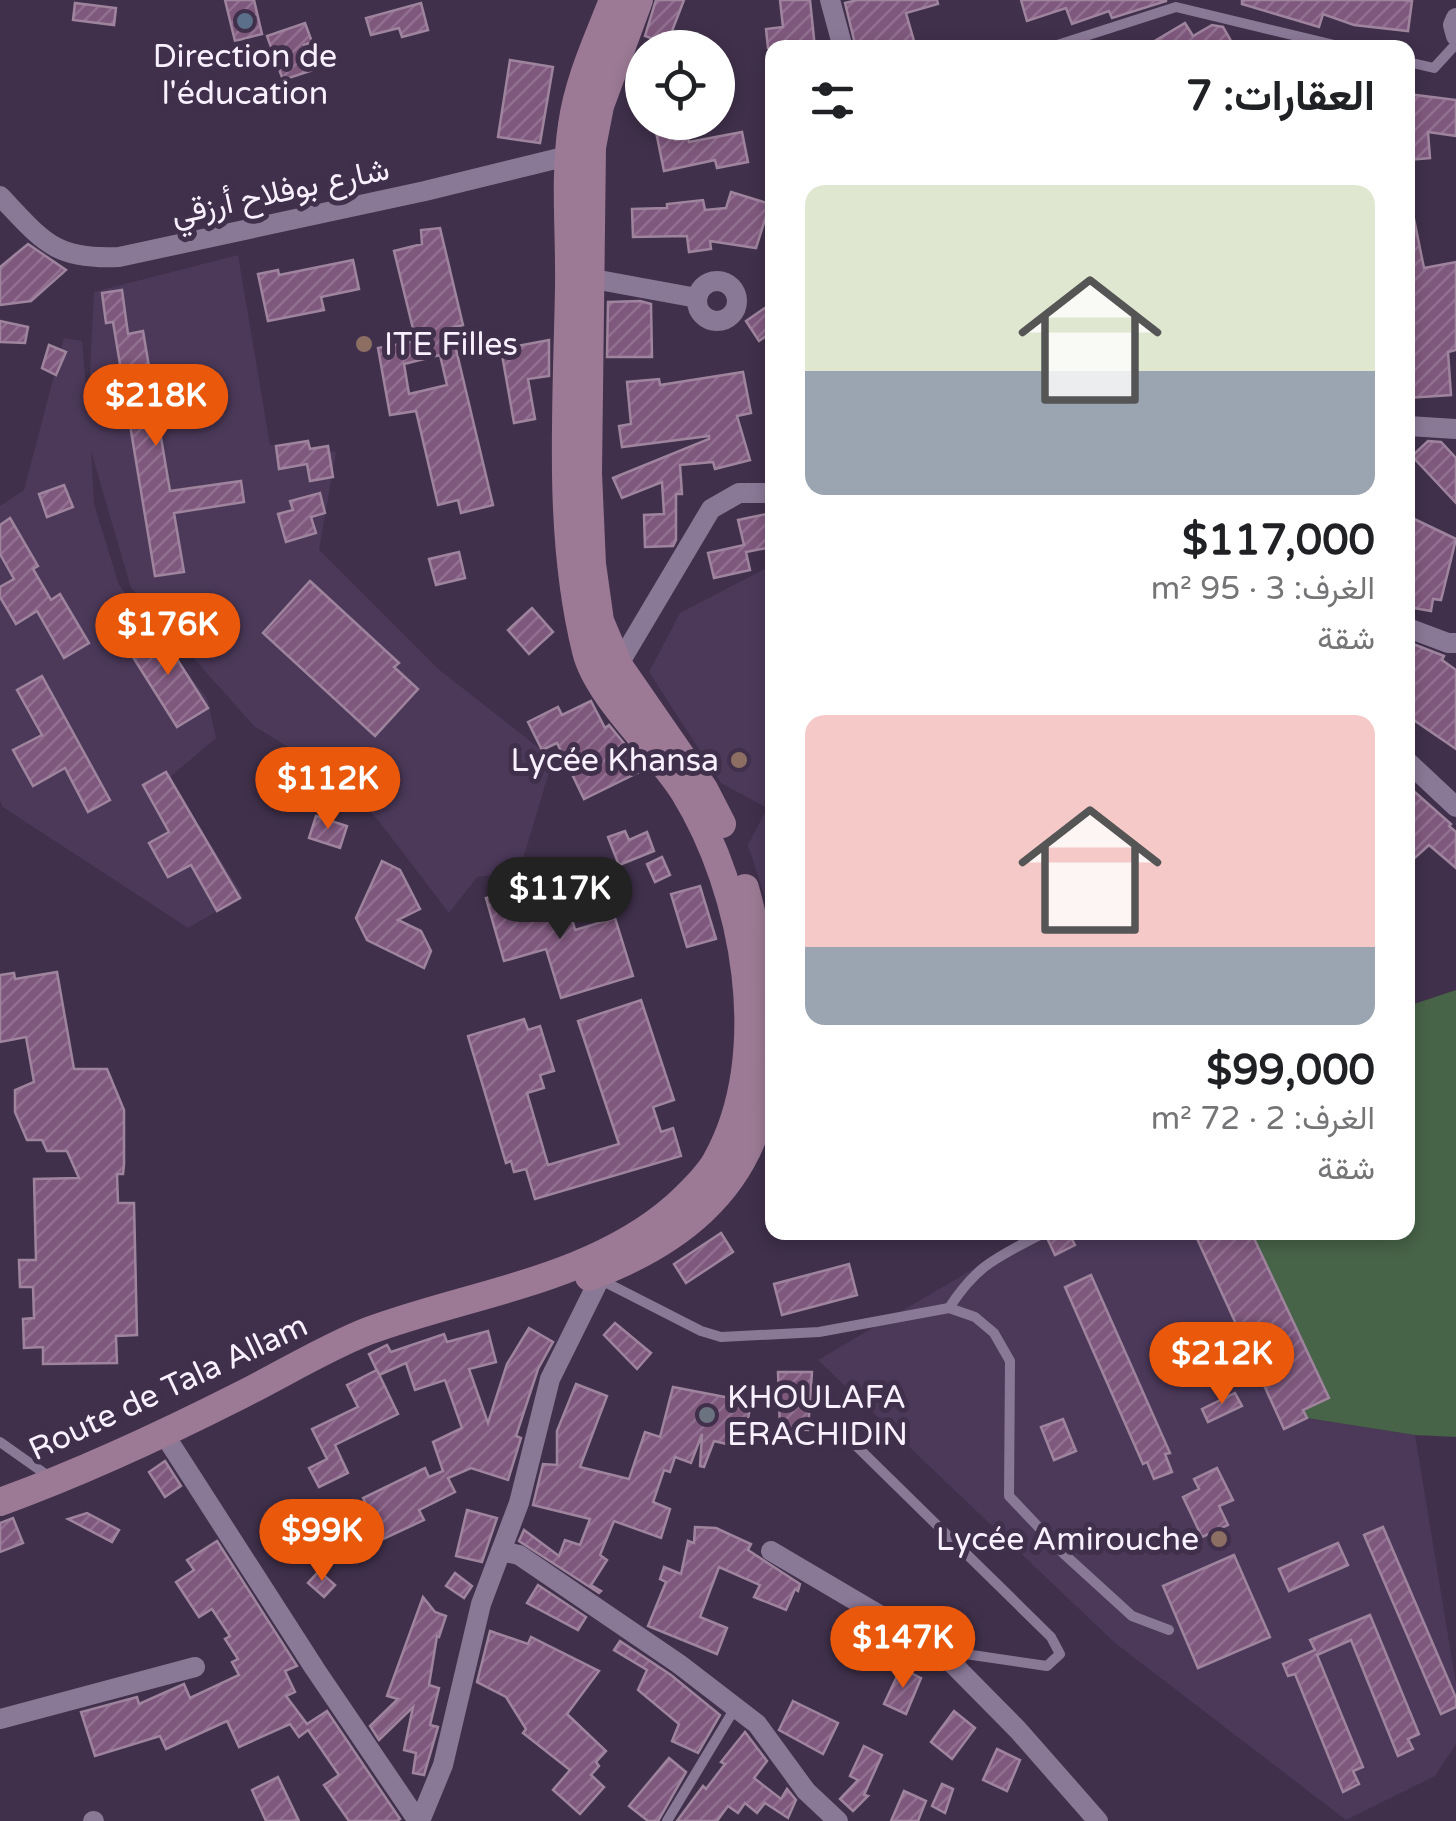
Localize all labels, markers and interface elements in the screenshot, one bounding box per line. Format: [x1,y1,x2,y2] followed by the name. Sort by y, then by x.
[234,10,256,32] marker: Direction de l'éducation
[625,30,735,140] map controls
[625,30,735,140] button: locate
[153,38,337,113] place label: Direction de l'éducation
[1186,71,1375,122] text: العقارات: 7
[805,73,860,128] icon: filters
[168,150,394,240] street label: شارع بوفلاح أرزقي
[1000,250,1180,430] icon: home
[384,326,518,364] place label: ITE Filles
[353,333,375,355] marker: ITE Filles
[86,364,226,449] pin: $218K
[105,377,207,415] text: $218K
[1182,515,1375,566] text: $117,000
[1151,570,1375,608] text: الغرف: 3 · 95 m²
[98,593,238,678] pin: $176K
[117,606,219,644] text: $176K
[1317,620,1375,658] text: شقة
[510,742,719,780] place label: Lycée Khansa
[258,747,398,832] pin: $112K
[728,749,750,771] marker: Lycée Khansa
[277,760,379,798] text: $112K
[1000,780,1180,960] icon: home
[490,857,630,942] pin: $117K
[509,870,611,908] text: $117K
[1206,1045,1375,1096] text: $99,000
[1151,1100,1375,1138] text: الغرف: 2 · 72 m²
[1317,1150,1375,1188] text: شقة
[23,1307,314,1469] street label: Route de Tala Allam
[1152,1322,1292,1407] pin: $212K
[1171,1335,1273,1373] text: $212K
[727,1379,908,1454] place label: KHOULAFA ERACHIDIN
[696,1404,718,1426] marker: KHOULAFA ERACHIDIN
[263,1499,381,1584] pin: $99K
[281,1512,363,1550] text: $99K
[936,1521,1199,1559] place label: Lycée Amirouche
[1208,1528,1230,1550] marker: Lycée Amirouche
[833,1606,973,1691] pin: $147K
[852,1619,954,1657] text: $147K

